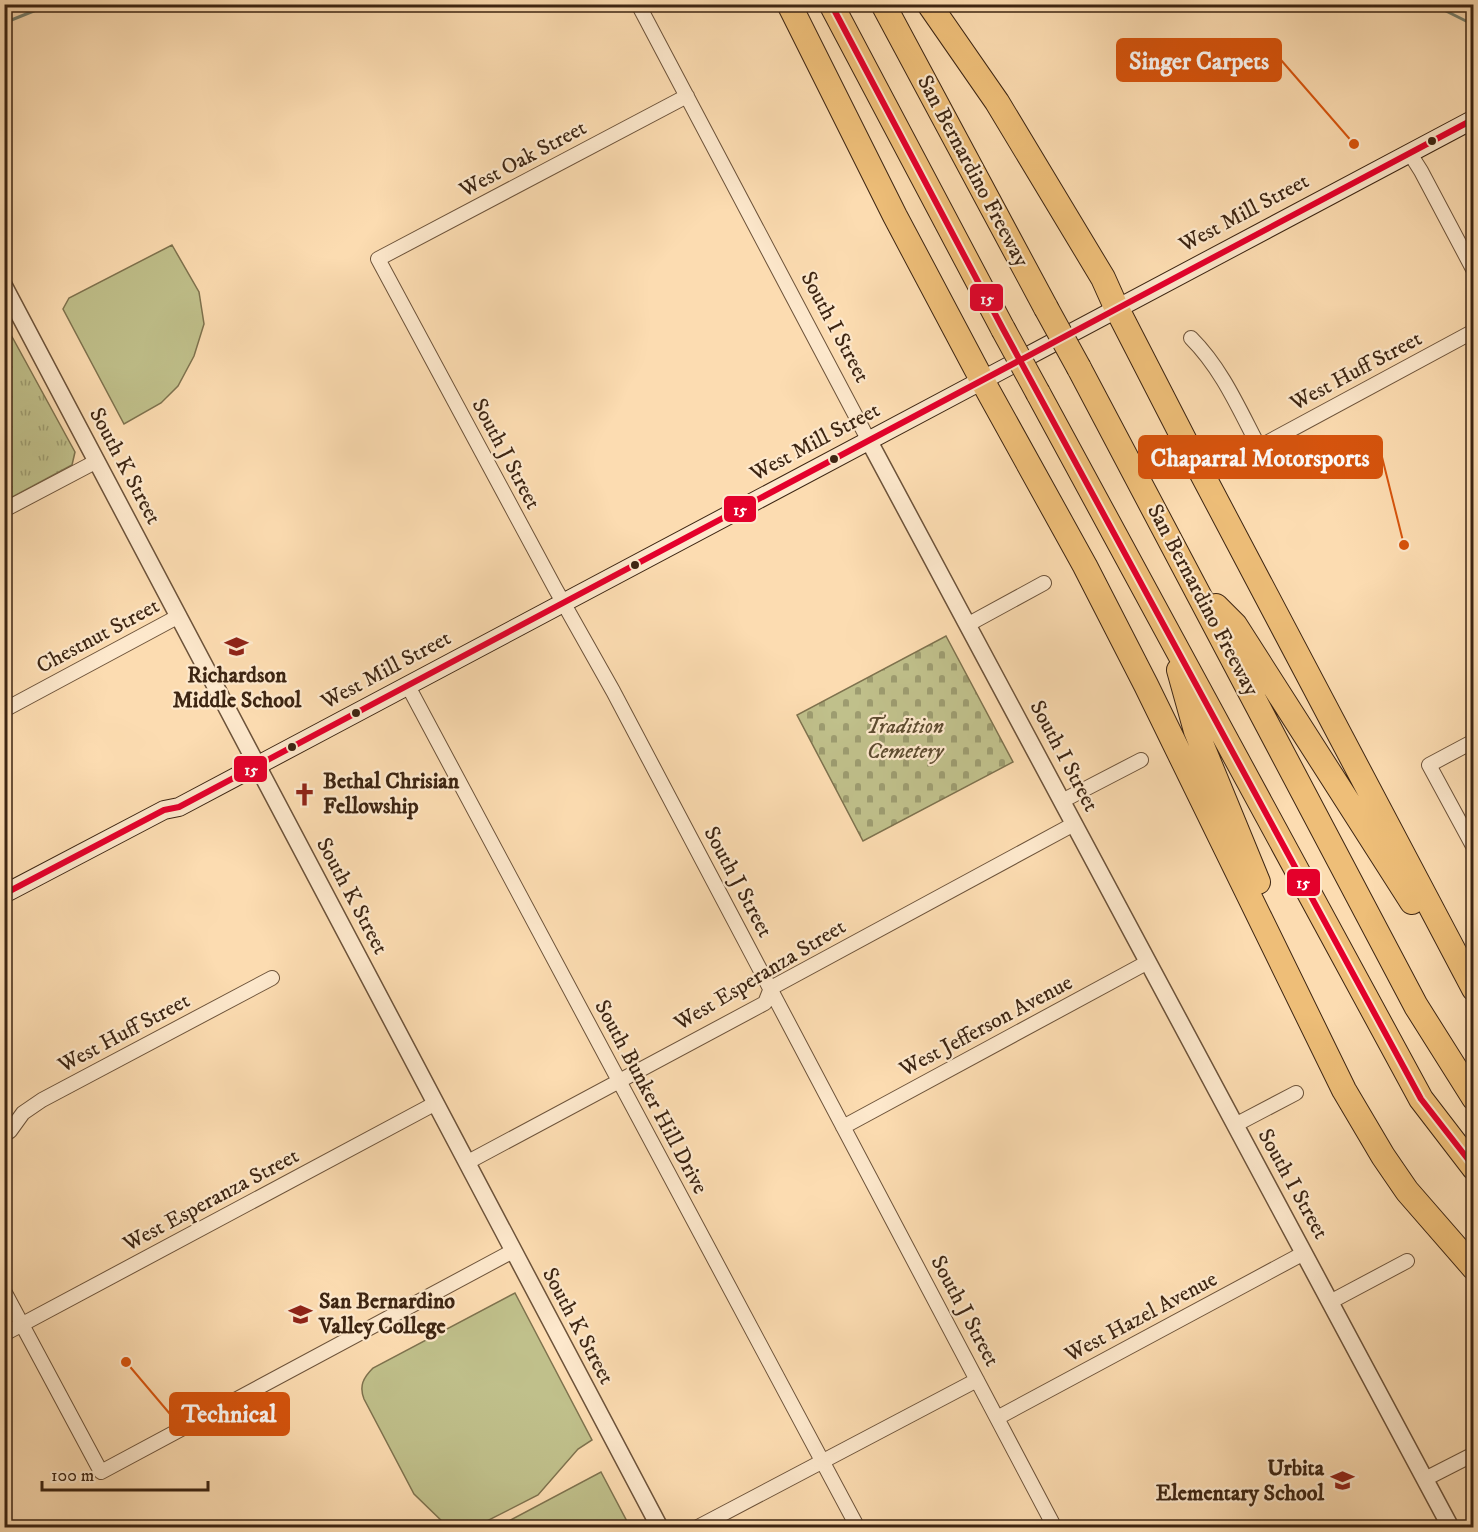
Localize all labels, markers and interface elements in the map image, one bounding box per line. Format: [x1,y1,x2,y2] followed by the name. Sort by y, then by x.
[1117,39,1281,81] callout: Singer Carpets
[1129,47,1269,77] text: Singer Carpets
[911,71,1035,272] street label: San Bernardino Freeway
[454,114,591,204] street label: West Oak Street
[1426,135,1438,147] unlabelled marker
[1174,167,1314,259] street label: West Mill Street
[794,267,876,387] street label: South I Street
[969,283,1004,312] line badge: 15
[980,289,994,309] text: 15
[1285,325,1426,417] street label: West Huff Street
[465,394,547,514] street label: South J Street
[745,396,885,488] street label: West Mill Street
[83,403,167,529] street label: South K Street
[1139,436,1382,478] callout: Chaparral Motorsports
[1150,444,1370,474] text: Chaparral Motorsports
[828,453,840,465] unlabelled marker
[723,495,757,523] line badge: 15
[733,500,747,520] text: 15
[1141,500,1265,701] street label: San Bernardino Freeway
[629,559,641,571] unlabelled marker
[32,592,164,680] street label: Chestnut Street
[316,624,456,716] street label: West Mill Street
[224,633,250,659] school or university icon: Richardson Middle School
[173,662,302,714] place label: Richardson Middle School
[1023,696,1105,816] street label: South I Street
[350,707,362,719] unlabelled marker
[866,713,945,765] park label: Tradition Cemetery
[286,741,298,753] unlabelled marker
[233,755,268,783] line badge: 15
[244,760,258,780] text: 15
[323,768,460,820] place label: Bethal Chrisian Fellowship
[292,781,318,807] church icon: Bethal Chrisian Fellowship
[697,822,779,942] street label: South J Street
[310,833,394,959] street label: South K Street
[1286,868,1321,897] line badge: 15
[1296,873,1310,893] text: 15
[669,913,851,1037] street label: West Esperanza Street
[894,969,1077,1083] street label: West Jefferson Avenue
[53,987,194,1079] street label: West Huff Street
[588,995,714,1199] street label: South Bunker Hill Drive
[1252,1124,1334,1244] street label: South I Street
[118,1142,303,1258] street label: West Esperanza Street
[924,1251,1006,1371] street label: South J Street
[536,1263,620,1389] street label: South K Street
[1059,1266,1222,1369] street label: West Hazel Avenue
[318,1288,455,1340] place label: San Bernardino Valley College
[288,1301,314,1327] school or university icon: San Bernardino Valley College
[170,1393,289,1435] callout: Technical
[180,1400,277,1430] text: Technical
[42,1454,208,1492] scale bar
[1156,1455,1325,1507] place label: Urbita Elementary School
[51,1465,94,1487] text: 100 m
[1329,1468,1355,1494] school or university icon: Urbita Elementary School

